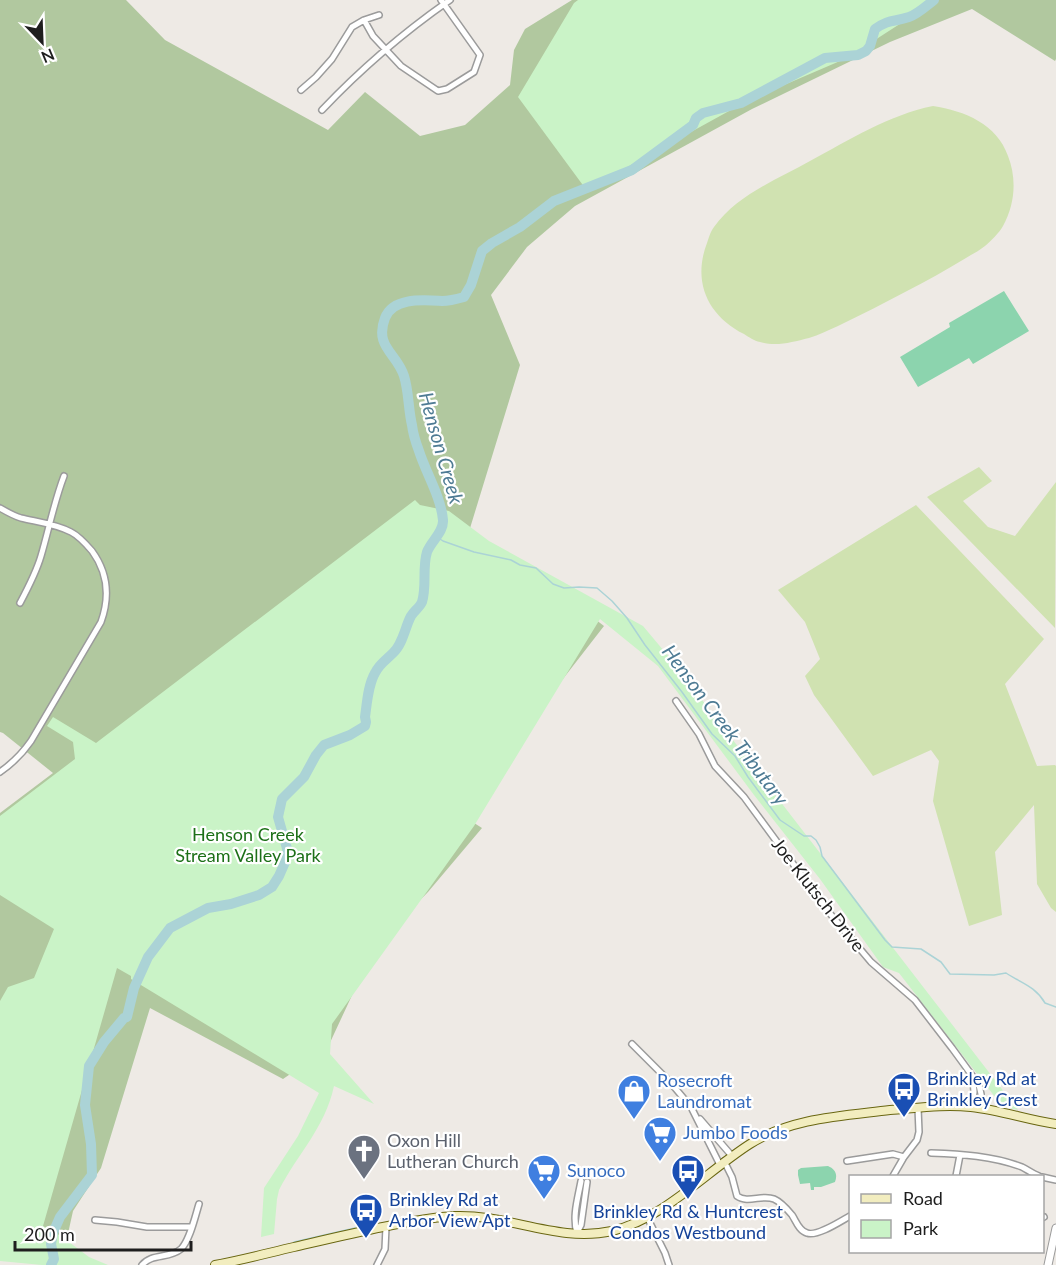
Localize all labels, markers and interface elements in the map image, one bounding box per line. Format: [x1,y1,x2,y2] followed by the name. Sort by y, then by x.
[12,12,72,72] north arrow
[39,45,57,67] text: N
[415,389,470,507] water label: Henson Creek
[658,640,794,810] water label: Henson Creek Tributary
[175,823,322,866] park label: Henson Creek Stream Valley Park
[768,833,870,956] street label: Joe Klutsch Drive
[927,1067,1038,1110] place label: Brinkley Rd at Brinkley Crest
[657,1069,752,1112] place label: Rosecroft Laundromat
[886,1071,922,1118] bus stop icon: Brinkley Rd at Brinkley Crest
[616,1073,652,1120] shop icon: Rosecroft Laundromat
[642,1115,678,1162] supermarket icon: Jumbo Foods
[683,1121,788,1143] place label: Jumbo Foods
[387,1129,519,1172] place label: Oxon Hill Lutheran Church
[346,1133,382,1180] church icon: Oxon Hill Lutheran Church
[526,1153,562,1200] supermarket icon: Sunoco
[670,1153,706,1200] bus stop icon: Brinkley Rd & Huntcrest Condos Westbound
[567,1159,626,1181] place label: Sunoco
[849,1175,1044,1253] legend
[903,1187,943,1209] text: Road
[389,1188,511,1231] place label: Brinkley Rd at Arbor View Apt
[348,1192,384,1239] bus stop icon: Brinkley Rd at Arbor View Apt
[593,1200,783,1243] place label: Brinkley Rd & Huntcrest Condos Westbound
[15,1214,190,1252] scale bar
[903,1217,939,1239] text: Park
[24,1223,75,1245] text: 200 m

